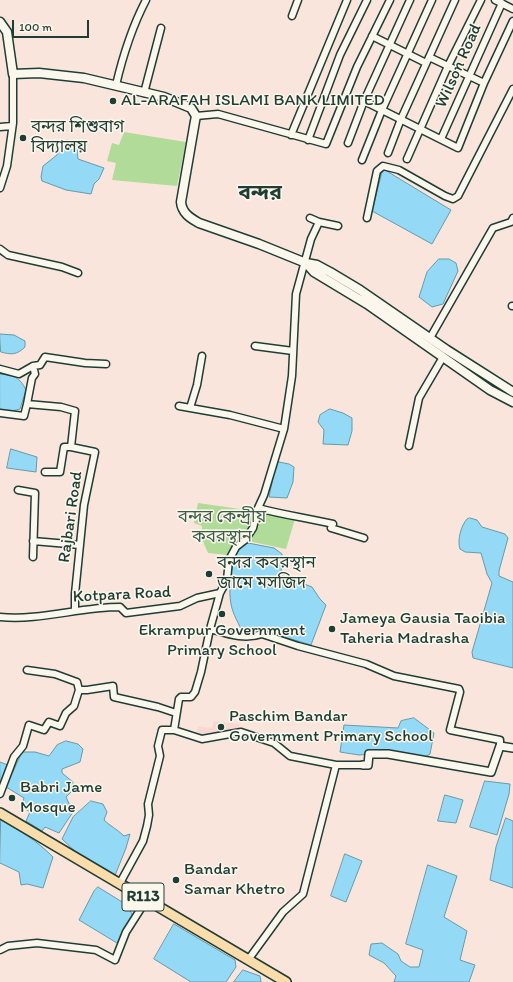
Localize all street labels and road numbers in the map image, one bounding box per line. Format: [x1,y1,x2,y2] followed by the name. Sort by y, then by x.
[431,21,487,111] street label: Wilson Road
[54,470,88,564] street label: Rajbari Road
[72,582,172,608] street label: Kotpara Road
[122,883,164,911] road number: R113

